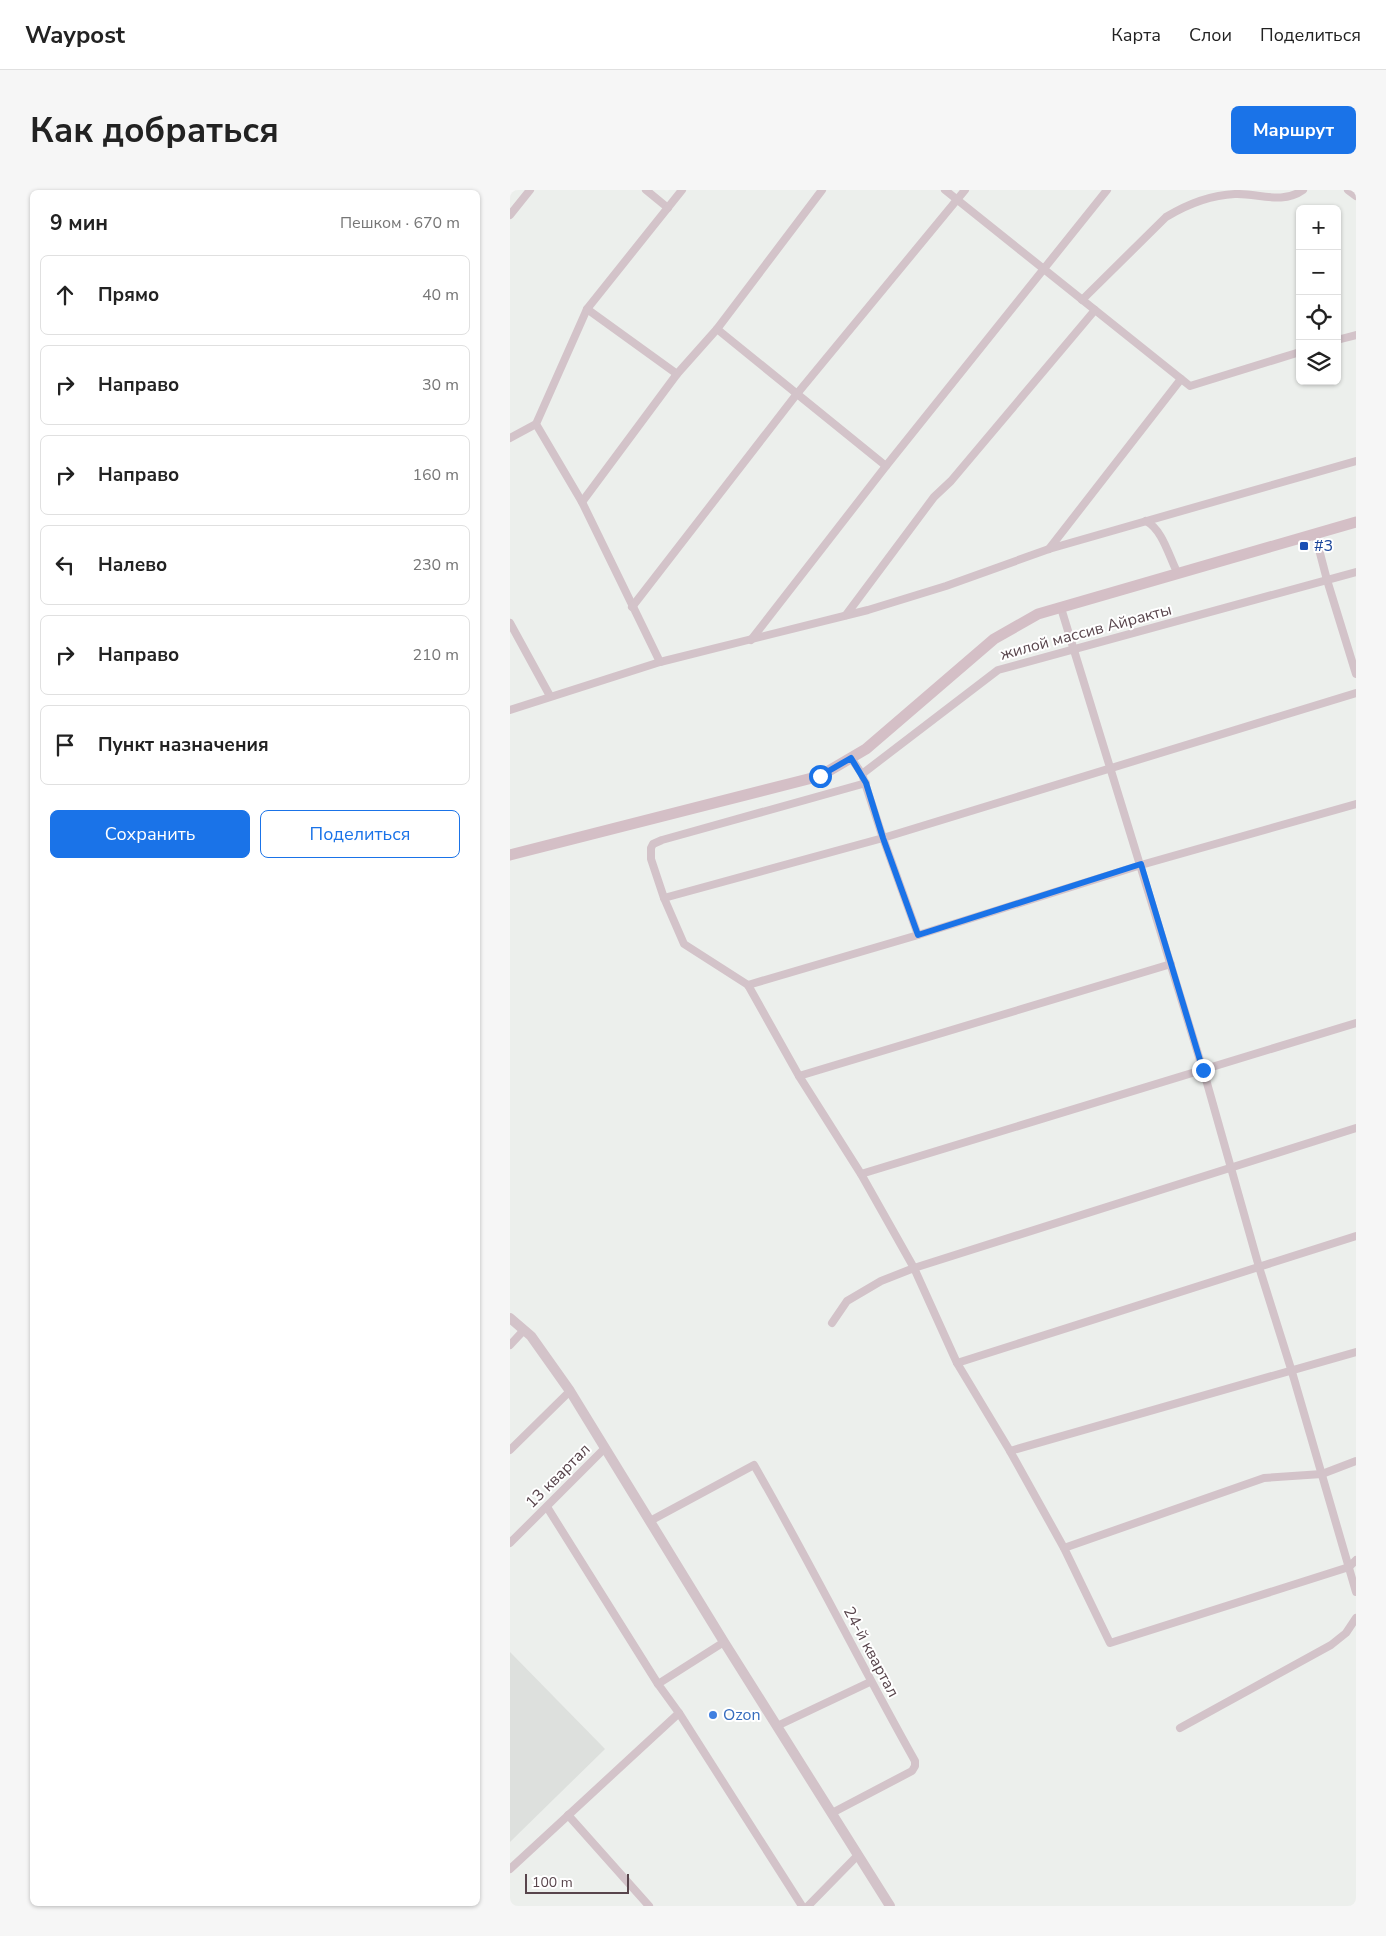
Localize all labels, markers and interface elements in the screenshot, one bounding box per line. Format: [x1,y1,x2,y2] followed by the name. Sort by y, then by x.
[25,19,125,51] text: Waypost
[1111,23,1161,47] text: Карта
[1189,23,1232,47] text: Слои
[1260,23,1361,47] text: Поделиться
[1231,106,1356,154] button: Маршрут
[30,107,279,154] text: Как добраться
[1296,205,1341,385] map controls
[1296,205,1341,250] button: +
[50,209,108,237] text: 9 мин
[340,212,460,234] text: Пешком · 670 m
[1296,250,1341,295] button: −
[51,281,79,309] icon: ahead
[98,282,159,308] text: Прямо
[422,284,459,306] text: 40 m
[1296,295,1341,340] button: locate
[1296,340,1341,385] button: layers
[51,371,79,399] icon: right
[98,372,179,398] text: Направо
[422,374,459,396] text: 30 m
[51,461,79,489] icon: right
[98,462,179,488] text: Направо
[412,464,459,486] text: 160 m
[1314,535,1333,557] place label: #3
[1298,540,1310,552] marker: #3
[51,551,79,579] icon: left
[98,552,167,578] text: Налево
[412,554,459,576] text: 230 m
[998,599,1174,665] street label: жилой массив Айракты
[51,641,79,669] icon: right
[98,642,179,668] text: Направо
[412,644,459,666] text: 210 m
[51,731,79,759] icon: arrive
[98,732,269,758] text: Пункт назначения
[809,765,832,788] route start
[50,810,250,858] button: Сохранить
[260,810,460,858] button: Поделиться
[1192,1059,1215,1082] route end
[521,1439,595,1513] street label: 13 квартал
[838,1603,904,1701] street label: 24-й квартал
[723,1704,761,1726] place label: Ozon
[707,1709,719,1721] marker: Ozon
[525,1871,629,1894] scale bar
[532,1873,573,1892] text: 100 m

